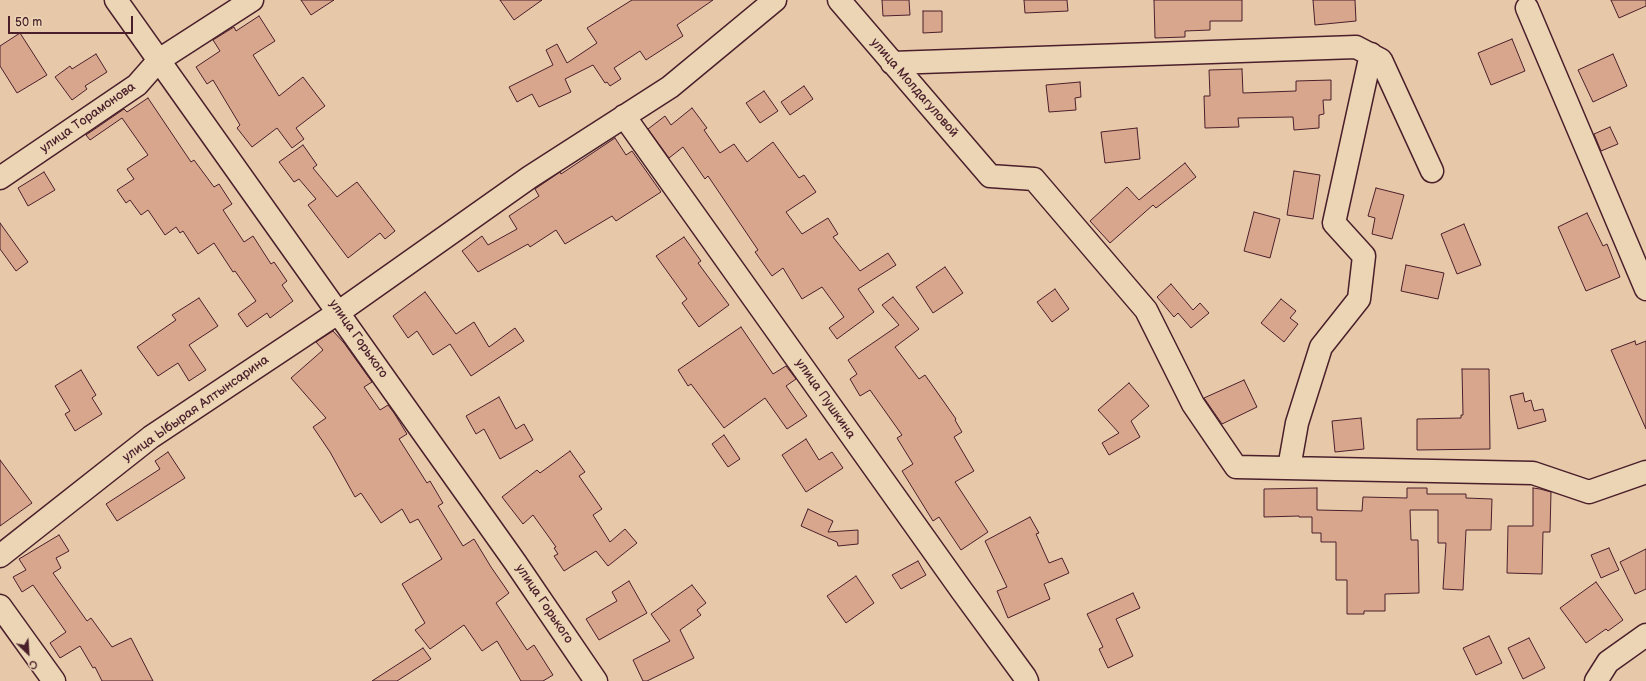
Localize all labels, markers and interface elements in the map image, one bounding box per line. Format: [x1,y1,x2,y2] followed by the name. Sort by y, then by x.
[10,8,135,34] scale bar
[15,15,42,30] text: 50 m
[867,35,961,141] street label: улица Молдагуловой
[37,79,139,157] street label: улица Торамонова
[325,297,391,381] street label: улица Горького
[120,352,272,466] street label: улица Ыбырая Алтынсарина
[792,356,858,442] street label: улица Пушкина
[512,561,576,647] street label: улица Горького
[8,633,48,673] north arrow
[27,657,39,672] text: С

